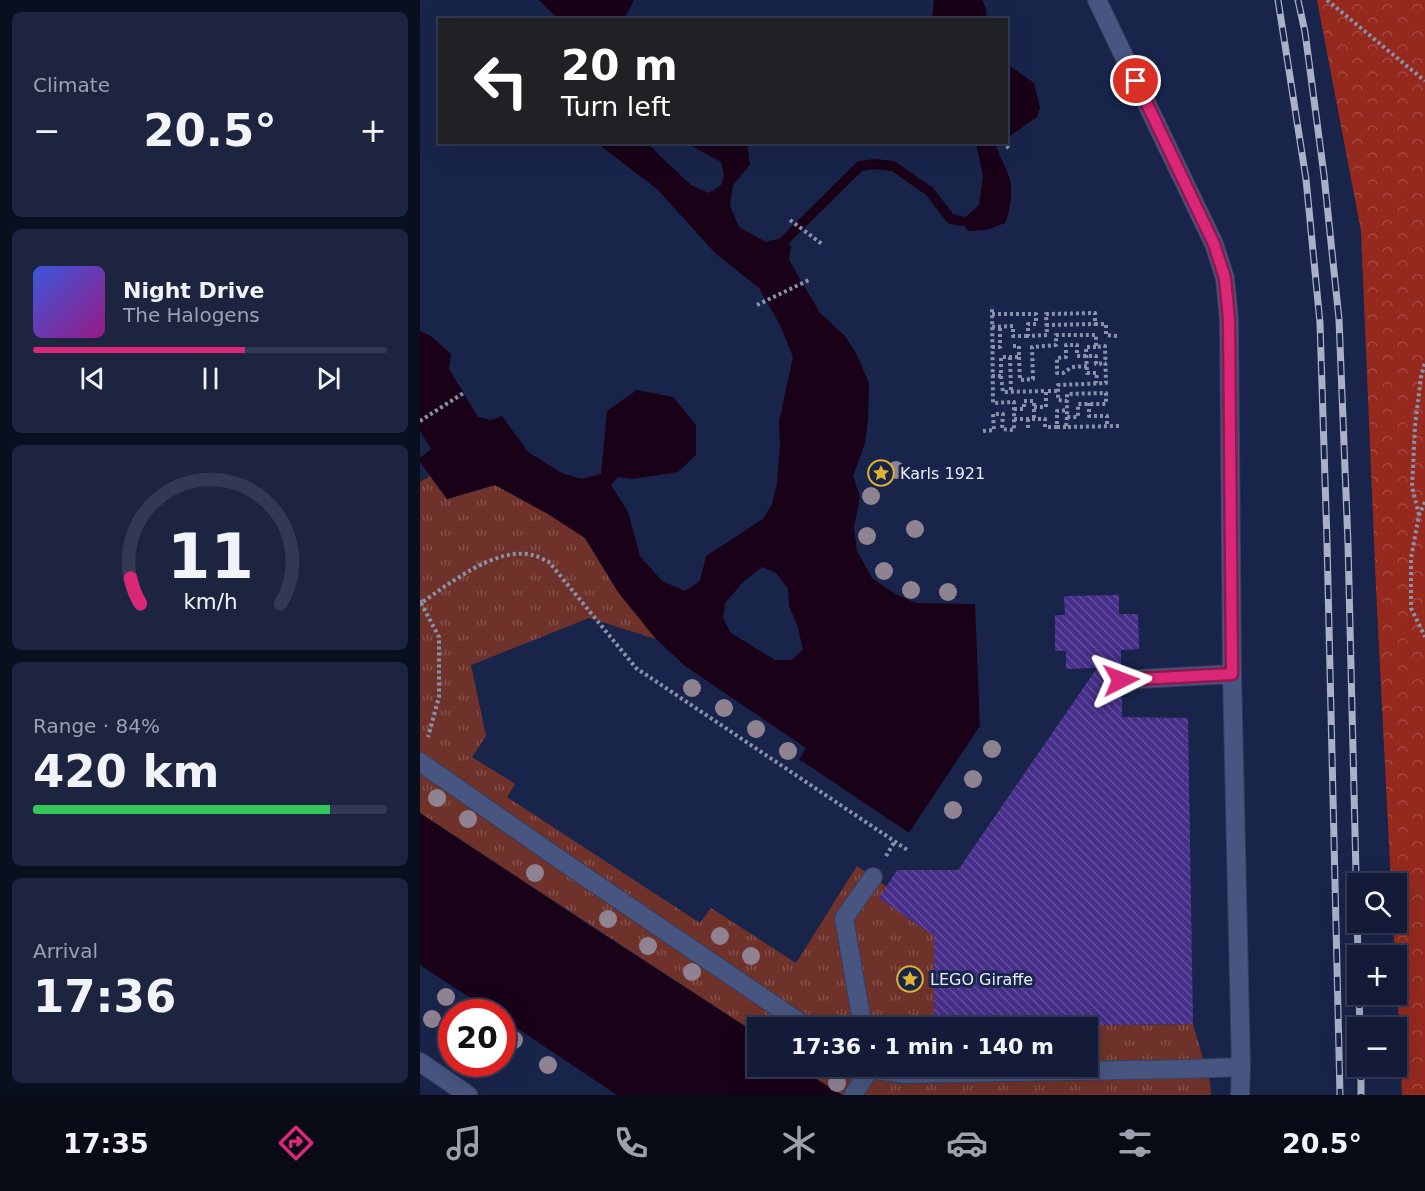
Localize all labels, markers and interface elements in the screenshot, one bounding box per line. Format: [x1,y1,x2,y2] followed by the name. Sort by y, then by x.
[561,41,678,90] text: 20 m
[462,42,540,120] icon: left
[1110,55,1161,106] pin
[1119,64,1152,97] icon: arrive
[33,73,110,97] text: Climate
[561,91,671,122] text: Turn left
[143,104,277,157] text: 20.5°
[33,111,61,150] text: −
[359,111,387,150] text: +
[123,278,264,303] text: Night Drive
[123,303,260,327] text: The Halogens
[76,362,109,395] icon: previous
[194,362,227,395] icon: pause
[312,362,345,395] icon: next
[866,458,896,488] place icon: Karls 1921
[900,464,985,483] place label: Karls 1921
[167,521,253,594] text: 11
[183,590,237,615] text: km/h
[1089,648,1153,712] position arrow
[33,714,160,738] text: Range · 84%
[33,745,219,798] text: 420 km
[1347,873,1407,1077] map controls
[1347,873,1407,933] button: search
[33,939,98,963] text: Arrival
[1347,945,1407,1005] button: +
[895,964,925,994] place icon: LEGO Giraffe
[33,970,176,1023] text: 17:36
[930,970,1033,989] place label: LEGO Giraffe
[438,999,516,1077] speed limit sign: 20
[1347,1017,1407,1077] button: −
[791,1034,1054,1059] text: 17:36 · 1 min · 140 m
[275,1122,317,1164] icon: directions
[443,1122,485,1164] icon: music
[610,1122,652,1164] icon: phone
[778,1122,820,1164] icon: climate
[946,1122,988,1164] icon: car
[1114,1122,1156,1164] icon: filters
[63,1128,149,1159] text: 17:35
[1282,1128,1362,1159] text: 20.5°

